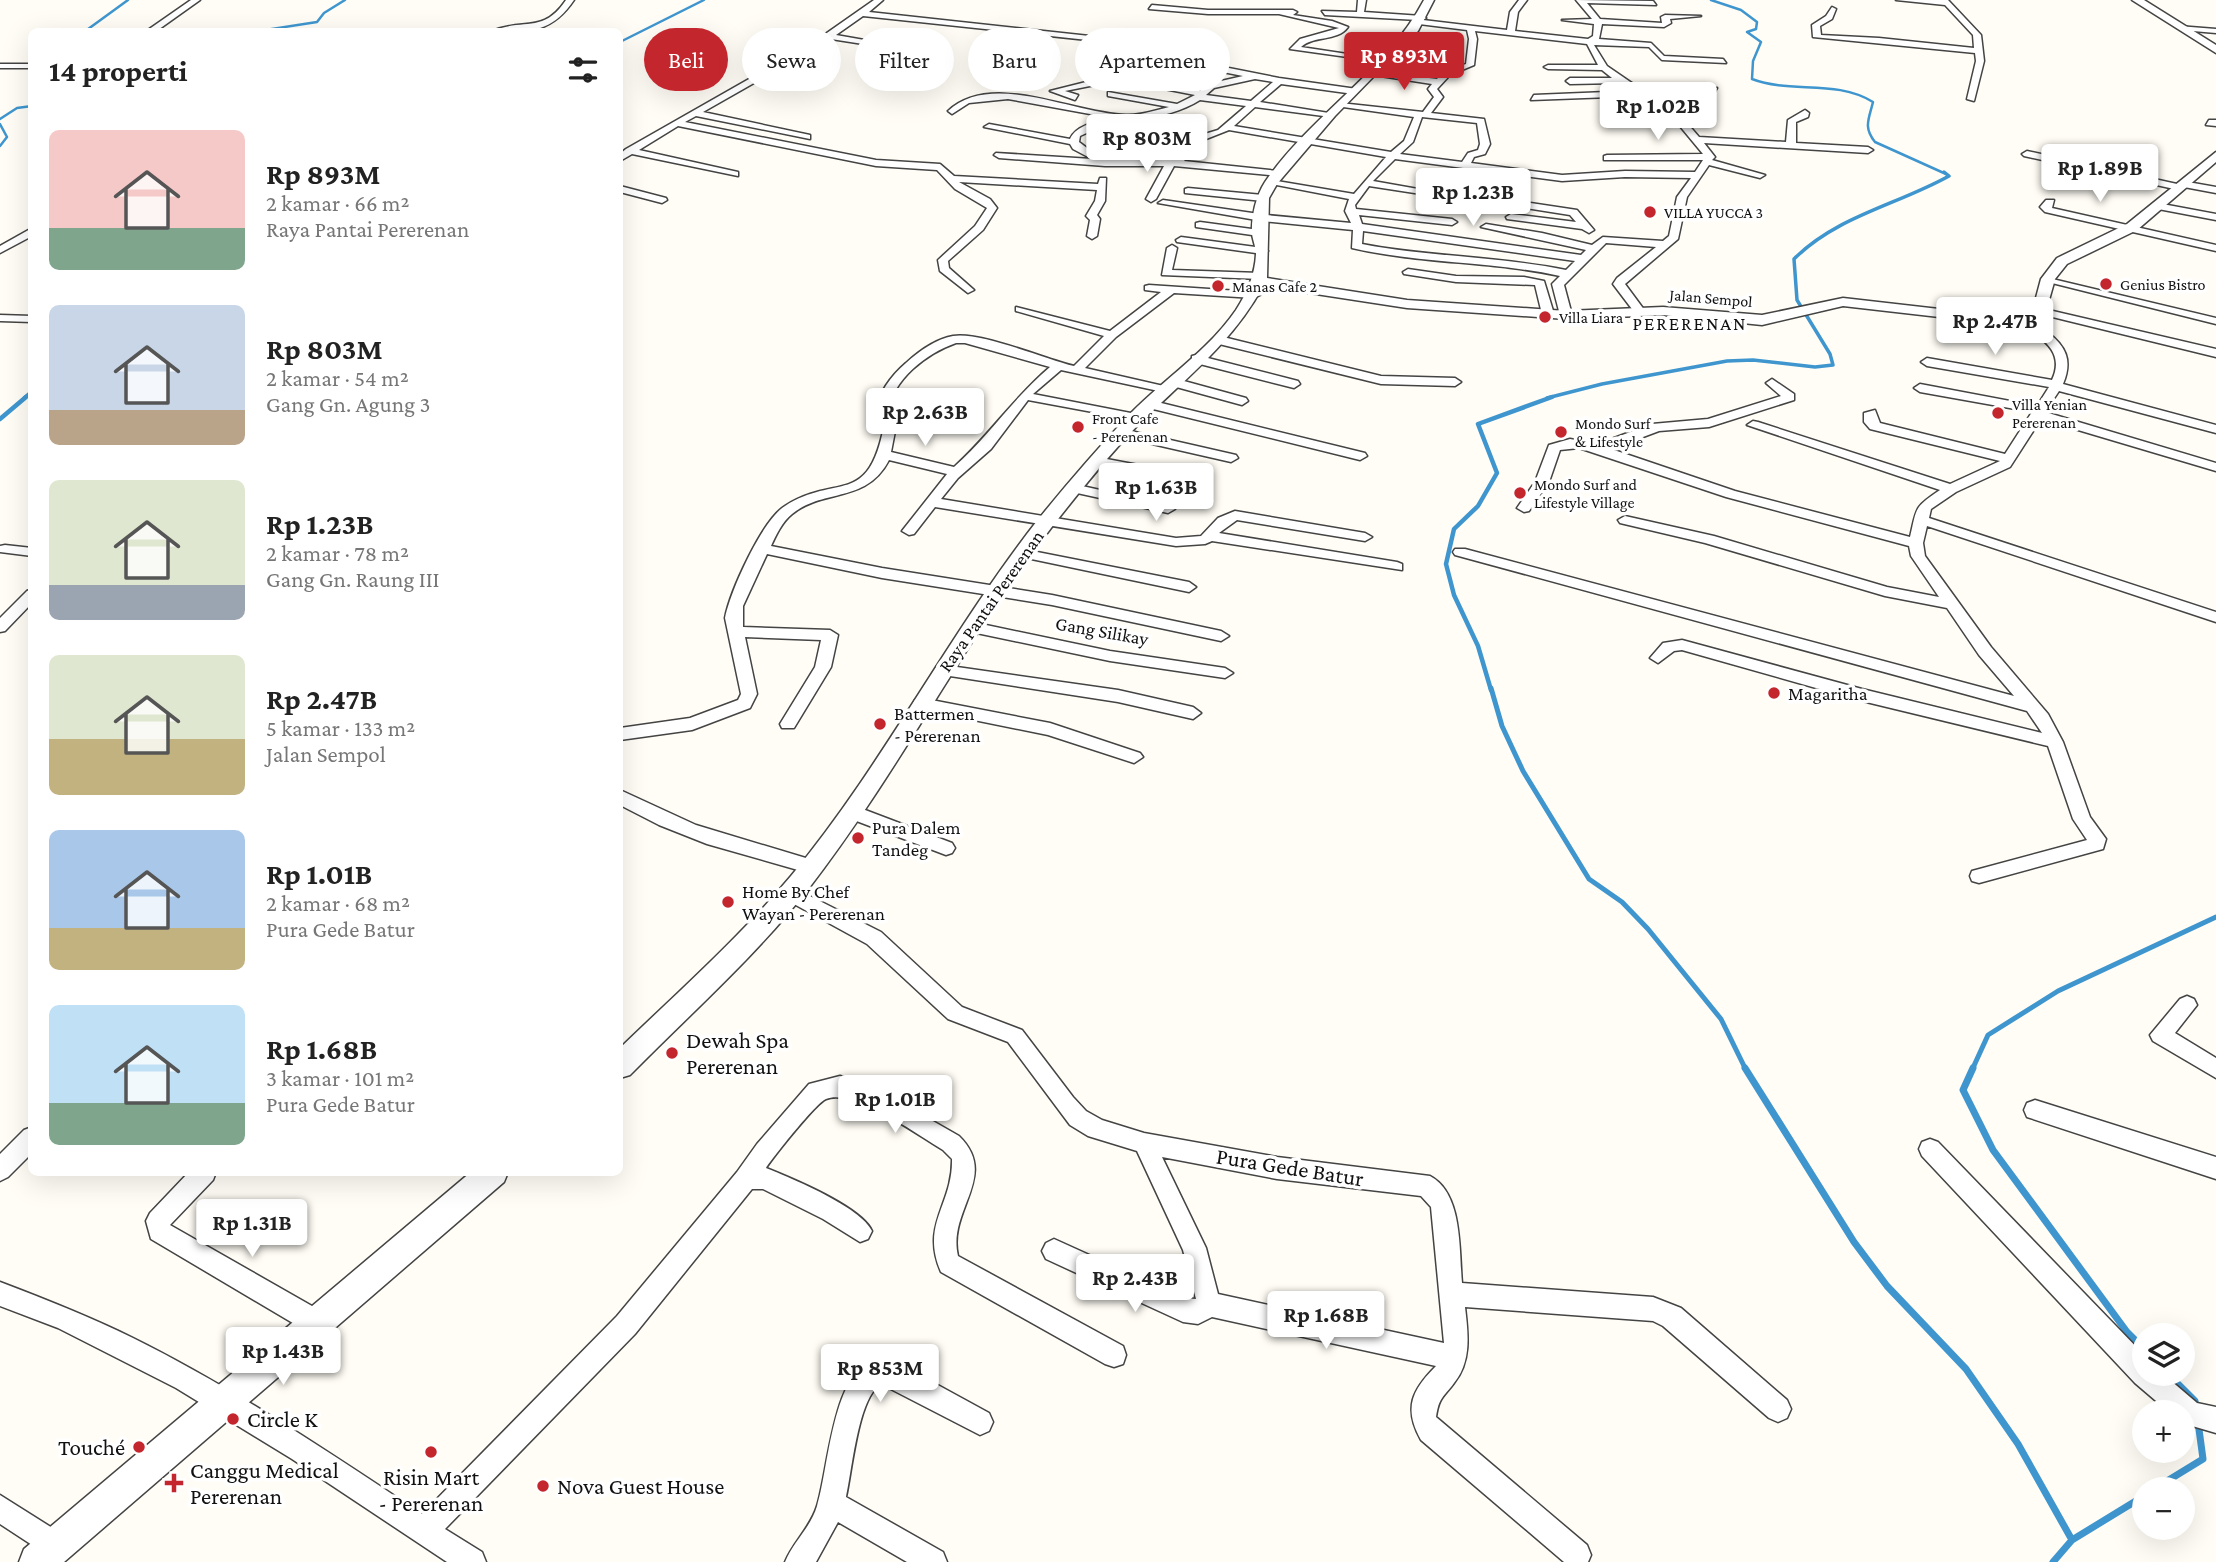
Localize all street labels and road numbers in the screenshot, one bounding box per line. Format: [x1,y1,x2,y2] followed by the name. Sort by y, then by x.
[1667,286,1753,311] street label: Jalan Sempol
[934,526,1048,676] street label: Raya Pantai Pererenan
[1054,612,1150,650] street label: Gang Silikay
[1214,1143,1366,1191] street label: Pura Gede Batur

